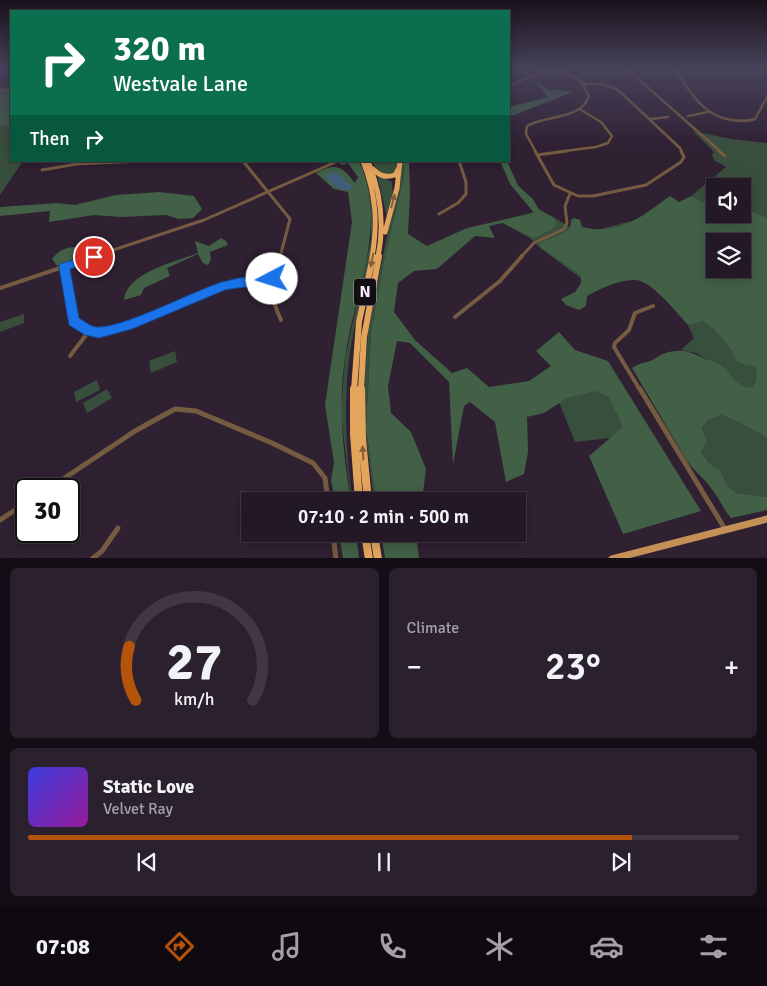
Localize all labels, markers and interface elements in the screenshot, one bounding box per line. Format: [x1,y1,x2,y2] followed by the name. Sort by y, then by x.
[113,27,206,70] text: 320 m
[30,30,95,95] icon: right
[113,70,248,97] text: Westvale Lane
[80,125,108,153] icon: right
[30,127,70,151] text: Then
[706,178,751,278] map controls
[706,178,751,223] button: sound
[390,194,398,209] one-way arrow
[706,233,751,278] button: layers
[73,236,115,278] pin
[80,243,108,271] icon: arrive
[245,252,297,304] position arrow
[368,252,376,267] one-way arrow
[354,278,376,306] road number: N
[359,444,367,460] one-way arrow
[15,478,80,543] speed limit sign: 30
[298,505,469,529] text: 07:10 · 2 min · 500 m
[407,618,459,638] text: Climate
[166,630,222,694] text: 27
[545,643,601,690] text: 23°
[407,650,422,684] text: −
[724,650,739,684] text: +
[174,688,214,710] text: km/h
[103,775,194,799] text: Static Love
[103,799,173,819] text: Velvet Ray
[133,848,161,876] icon: previous
[370,848,398,876] icon: pause
[607,848,635,876] icon: next
[162,929,197,964] icon: directions
[269,929,304,964] icon: music
[375,929,410,964] icon: phone
[482,929,517,964] icon: climate
[589,929,624,964] icon: car
[696,929,731,964] icon: filters
[36,933,90,960] text: 07:08

